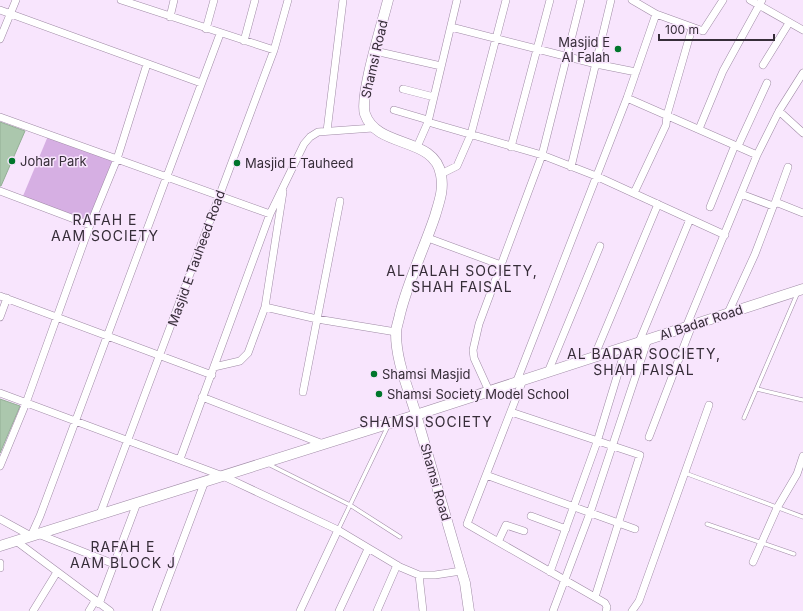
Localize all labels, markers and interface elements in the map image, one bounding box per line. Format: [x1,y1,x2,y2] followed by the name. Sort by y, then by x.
[659,16,774,42] scale bar
[357,18,391,100] street label: Shamsi Road
[665,22,699,37] text: 100 m
[558,34,610,65] place label: Masjid E Al Falah
[613,44,623,54] marker: Masjid E Al Falah
[20,153,87,169] place label: Johar Park
[245,155,354,171] place label: Masjid E Tauheed
[7,156,17,166] marker: Johar Park
[232,158,242,168] marker: Masjid E Tauheed
[164,188,228,328] street label: Masjid E Tauheed Road
[51,211,159,244] district label: RAFAH E AAM SOCIETY
[386,262,538,295] district label: AL FALAH SOCIETY, SHAH FAISAL
[657,301,745,343] street label: Al Badar Road
[567,345,721,378] district label: AL BADAR SOCIETY, SHAH FAISAL
[382,366,471,382] place label: Shamsi Masjid
[369,369,379,379] marker: Shamsi Masjid
[387,386,569,402] place label: Shamsi Society Model School
[374,389,384,399] marker: Shamsi Society Model School
[359,413,493,430] district label: SHAMSI SOCIETY
[417,441,455,523] street label: Shamsi Road
[70,538,176,571] district label: RAFAH E AAM BLOCK J

